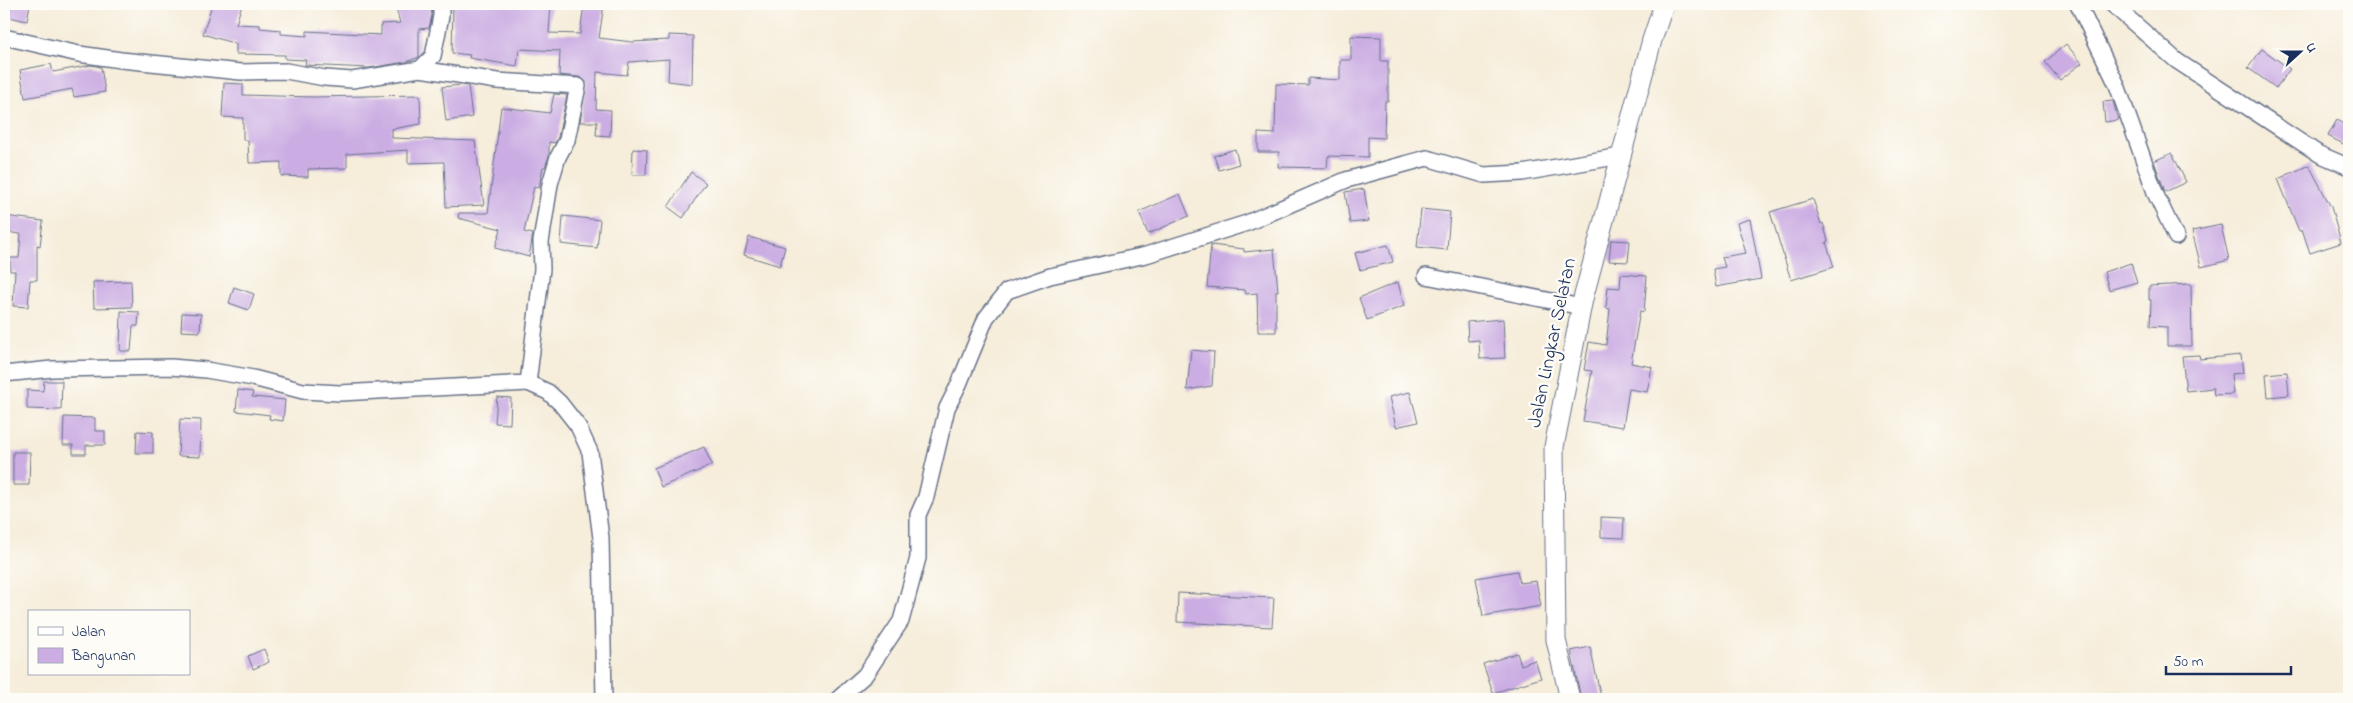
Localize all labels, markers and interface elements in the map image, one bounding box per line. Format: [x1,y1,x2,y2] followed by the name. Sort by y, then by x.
[2276,28,2326,78] north arrow
[2299,40,2322,56] text: U
[1521,255,1586,431] street label: Jalan Lingkar Selatan
[28,610,190,676] legend
[72,621,105,643] text: Jalan
[2166,643,2290,675] scale bar
[71,645,136,668] text: Bangunan
[2173,651,2204,673] text: 50 m

